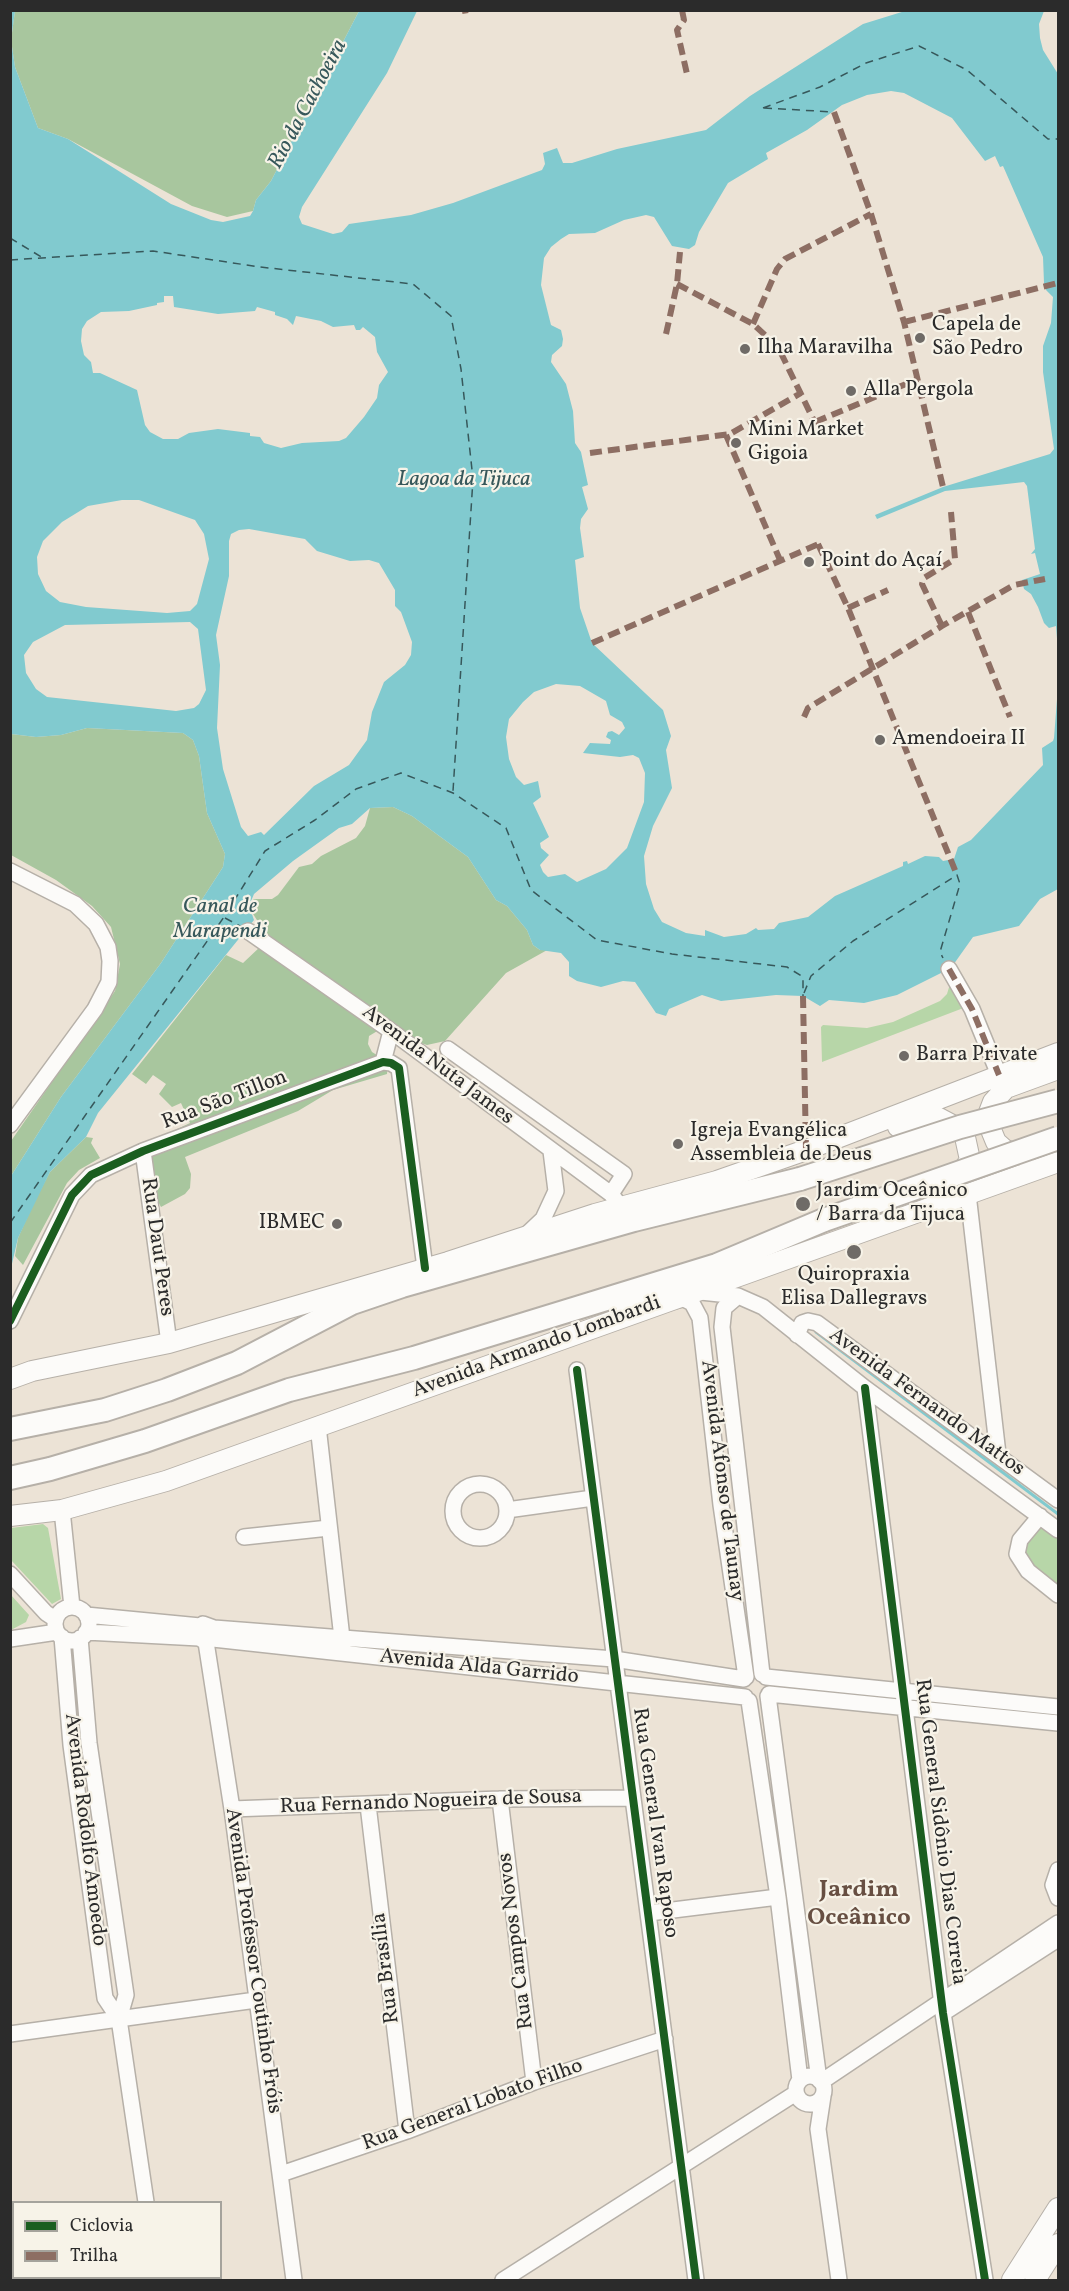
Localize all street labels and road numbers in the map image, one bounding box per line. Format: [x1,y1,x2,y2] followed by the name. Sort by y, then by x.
[356,1001,518,1131] street label: Avenida Nuta James
[159,1066,291,1136] street label: Rua São Tillon
[134,1176,178,1318] street label: Rua Daut Peres
[409,1291,665,1405] street label: Avenida Armando Lombardi
[823,1323,1029,1483] street label: Avenida Fernando Mattos
[694,1359,748,1603] street label: Avenida Afonso de Taunay
[378,1645,580,1691] street label: Avenida Alda Garrido
[908,1678,970,1986] street label: Rua General Sidônio Dias Correia
[625,1706,683,1940] street label: Rua General Ivan Raposo
[57,1712,111,1948] street label: Avenida Rodolfo Amoedo
[280,1785,582,1821] street label: Rua Fernando Nogueira de Sousa
[218,1807,286,2115] street label: Avenida Professor Coutinho Fróis
[494,1851,540,2031] street label: Rua Campos Novos
[368,1911,406,2025] street label: Rua Brasília
[359,2054,587,2158] street label: Rua General Lobato Filho

